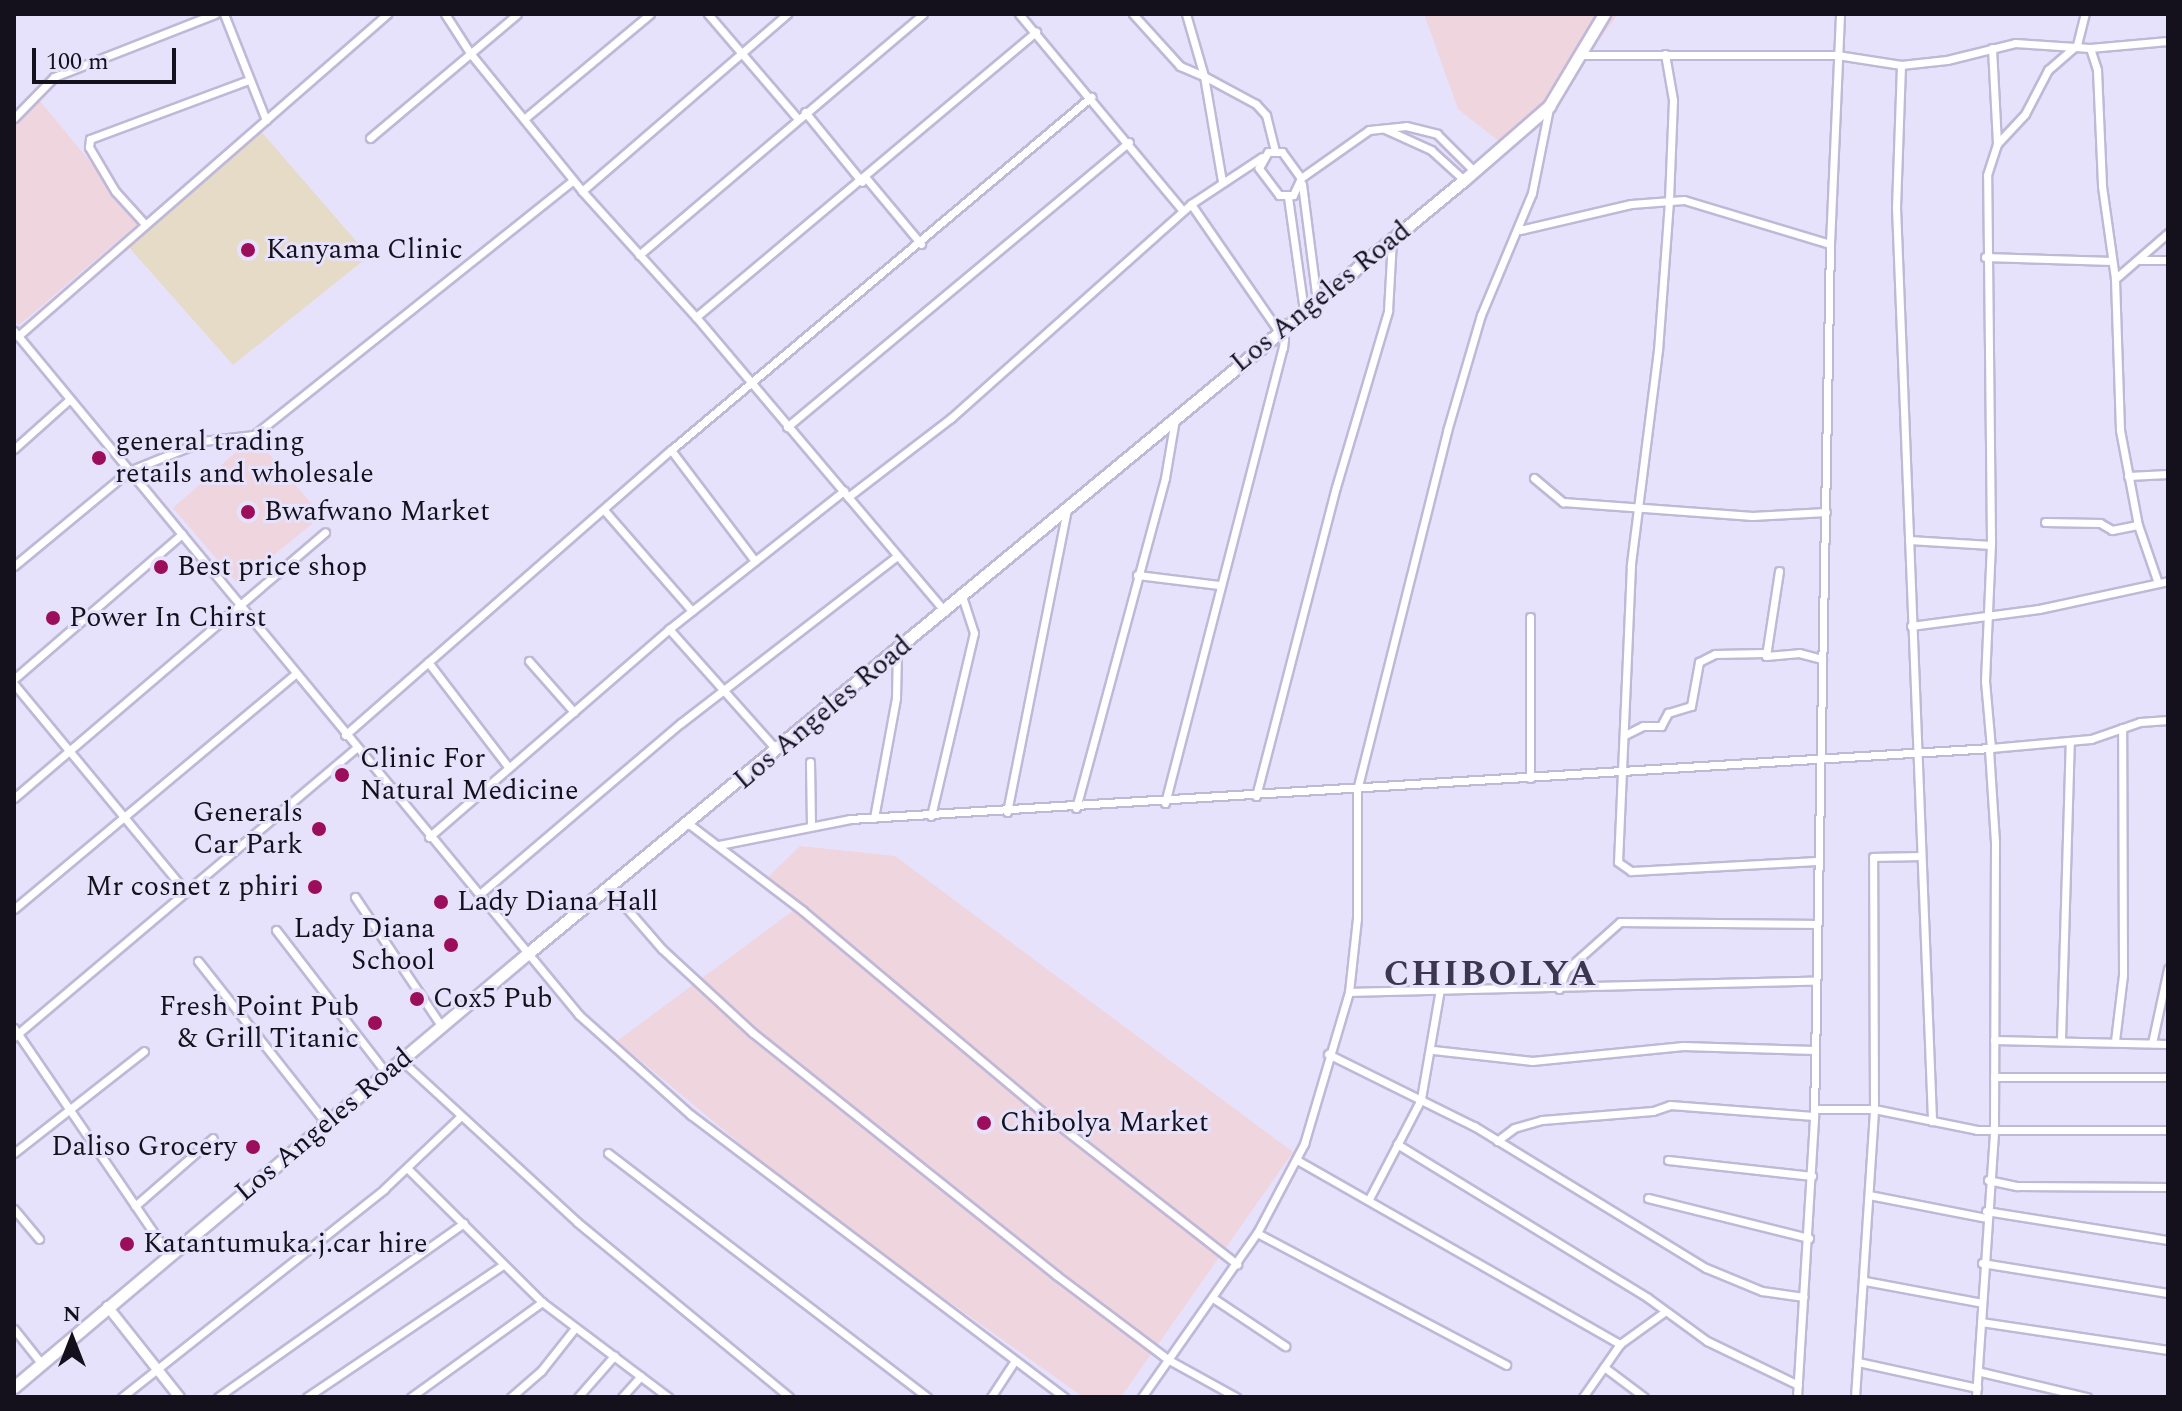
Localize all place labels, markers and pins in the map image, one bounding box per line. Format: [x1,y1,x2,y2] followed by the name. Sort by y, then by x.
[266,233,463,267] place label: Kanyama Clinic
[237,239,259,261] marker: Kanyama Clinic
[115,425,374,491] place label: general trading retails and wholesale
[90,449,108,467] marker: general trading retails and wholesale
[264,495,490,529] place label: Bwafwano Market
[239,503,257,521] marker: Bwafwano Market
[177,550,367,584] place label: Best price shop
[152,558,170,576] marker: Best price shop
[69,601,266,635] place label: Power In Chirst
[44,609,62,627] marker: Power In Chirst
[360,742,578,808] place label: Clinic For Natural Medicine
[331,764,353,786] marker: Clinic For Natural Medicine
[193,796,303,862] place label: Generals Car Park
[310,820,328,838] marker: Generals Car Park
[85,870,299,904] place label: Mr cosnet z phiri
[306,878,324,896] marker: Mr cosnet z phiri
[457,885,658,919] place label: Lady Diana Hall
[432,893,450,911] marker: Lady Diana Hall
[294,912,435,978] place label: Lady Diana School
[442,936,460,954] marker: Lady Diana School
[433,982,552,1016] place label: Cox5 Pub
[159,990,359,1056] place label: Fresh Point Pub & Grill Titanic
[408,990,426,1008] marker: Cox5 Pub
[366,1014,384,1032] marker: Fresh Point Pub & Grill Titanic
[1000,1106,1209,1140] place label: Chibolya Market
[975,1114,993,1132] marker: Chibolya Market
[51,1130,237,1164] place label: Daliso Grocery
[244,1138,262,1156] marker: Daliso Grocery
[143,1227,428,1261] place label: Katantumuka.j.car hire
[118,1235,136,1253] marker: Katantumuka.j.car hire

